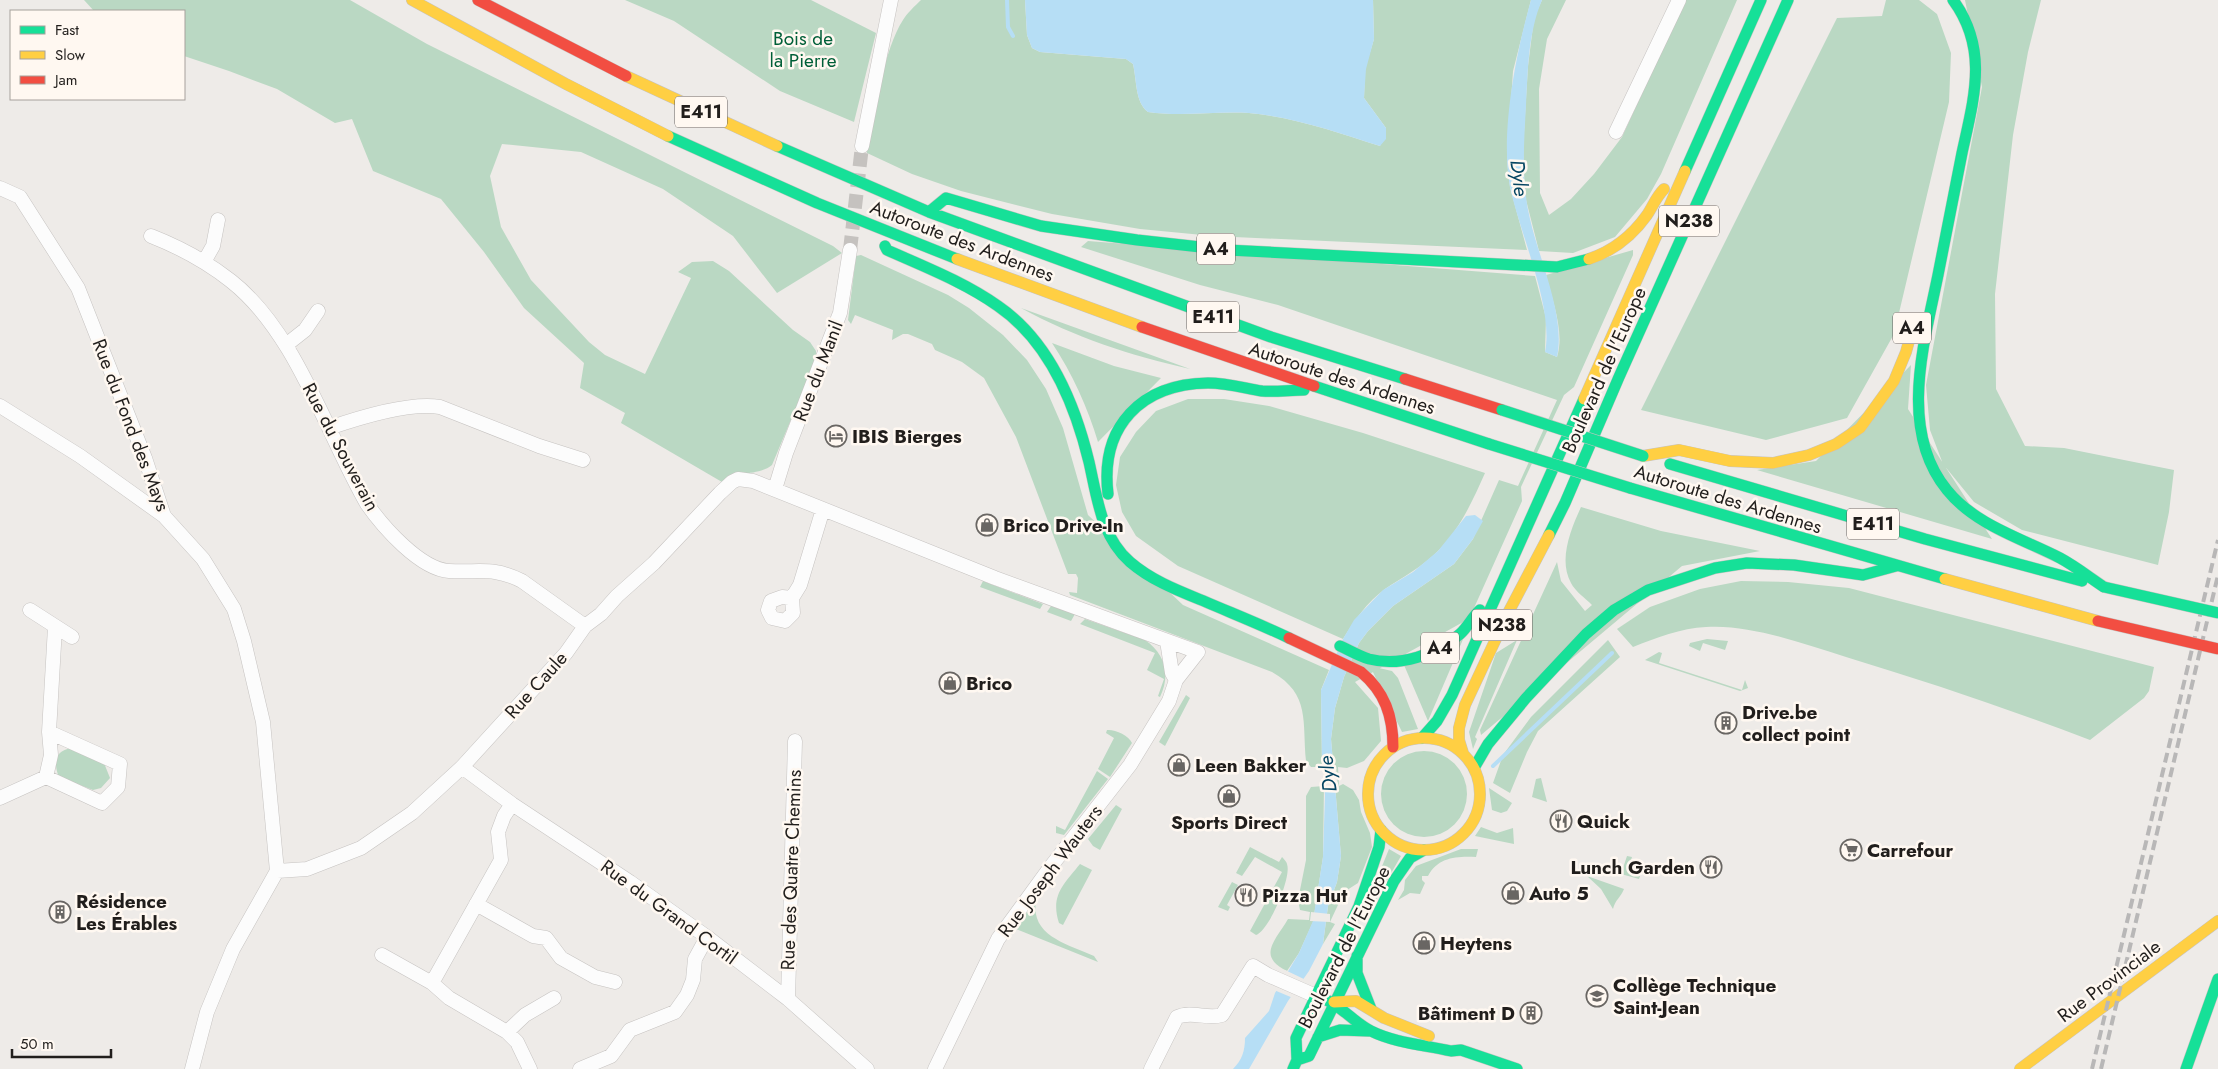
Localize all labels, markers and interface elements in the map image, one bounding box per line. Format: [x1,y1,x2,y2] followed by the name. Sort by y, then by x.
[10,10,185,100] legend
[55,19,79,41] text: Fast
[770,25,837,74] park label: Bois de la Pierre
[55,44,86,66] text: Slow
[53,69,78,91] text: Jam
[675,96,727,128] road number: E411
[1502,158,1536,198] water label: Dyle
[866,194,1058,289] street label: Autoroute des Ardennes
[1659,206,1719,237] road number: N238
[1197,233,1235,264] road number: A4
[1555,283,1653,457] street label: Boulevard de l'Europe
[1187,302,1239,332] road number: E411
[1893,312,1931,343] road number: A4
[786,316,850,426] street label: Rue du Manil
[86,335,176,516] street label: Rue du Fond des Mays
[1245,335,1439,421] street label: Autoroute des Ardennes
[296,378,386,516] street label: Rue du Souverain
[852,423,962,450] place label: IBIS Bierges
[824,424,848,448] hotel icon: IBIS Bierges
[1631,458,1825,540] street label: Autoroute des Ardennes
[1847,508,1899,540] road number: E411
[1003,512,1124,539] place label: Brico Drive-In
[975,513,999,537] shop icon: Brico Drive-In
[1472,610,1532,640] road number: N238
[1421,632,1459,664] road number: A4
[498,645,574,725] street label: Rue Caule
[966,670,1012,697] place label: Brico
[938,671,962,695] shop icon: Brico
[1742,699,1850,748] place label: Drive.be collect point
[1714,711,1738,735] building icon: Drive.be collect point
[1195,752,1307,779] place label: Leen Bakker
[1167,753,1191,777] shop icon: Leen Bakker
[1311,754,1345,794] water label: Dyle
[774,769,808,971] street label: Rue des Quatre Chemins
[1217,784,1241,808] shop icon: Sports Direct
[991,799,1109,943] street label: Rue Joseph Wauters
[1577,808,1630,835] place label: Quick
[1171,809,1287,836] place label: Sports Direct
[1549,809,1573,833] restaurant icon: Quick
[1867,837,1953,864] place label: Carrefour
[1839,838,1863,862] supermarket icon: Carrefour
[595,853,743,971] street label: Rue du Grand Cortil
[1571,854,1695,881] place label: Lunch Garden
[1699,855,1723,879] restaurant icon: Lunch Garden
[1291,861,1397,1033] street label: Boulevard de l'Europe
[1528,880,1589,907] place label: Auto 5
[1501,881,1525,905] shop icon: Auto 5
[1262,882,1347,909] place label: Pizza Hut
[1234,883,1258,907] restaurant icon: Pizza Hut
[76,888,178,937] place label: Résidence Les Érables
[48,900,72,924] building icon: Résidence Les Érables
[1440,930,1512,957] place label: Heytens
[1412,931,1436,955] shop icon: Heytens
[2052,933,2166,1029] street label: Rue Provinciale
[1613,972,1777,1021] place label: Collège Technique Saint-Jean
[1585,984,1609,1008] school or university icon: Collège Technique Saint-Jean
[1418,1000,1515,1027] place label: Bâtiment D
[1519,1001,1543,1025] building icon: Bâtiment D
[12,1026,111,1058] scale bar
[20,1033,54,1055] text: 50 m

